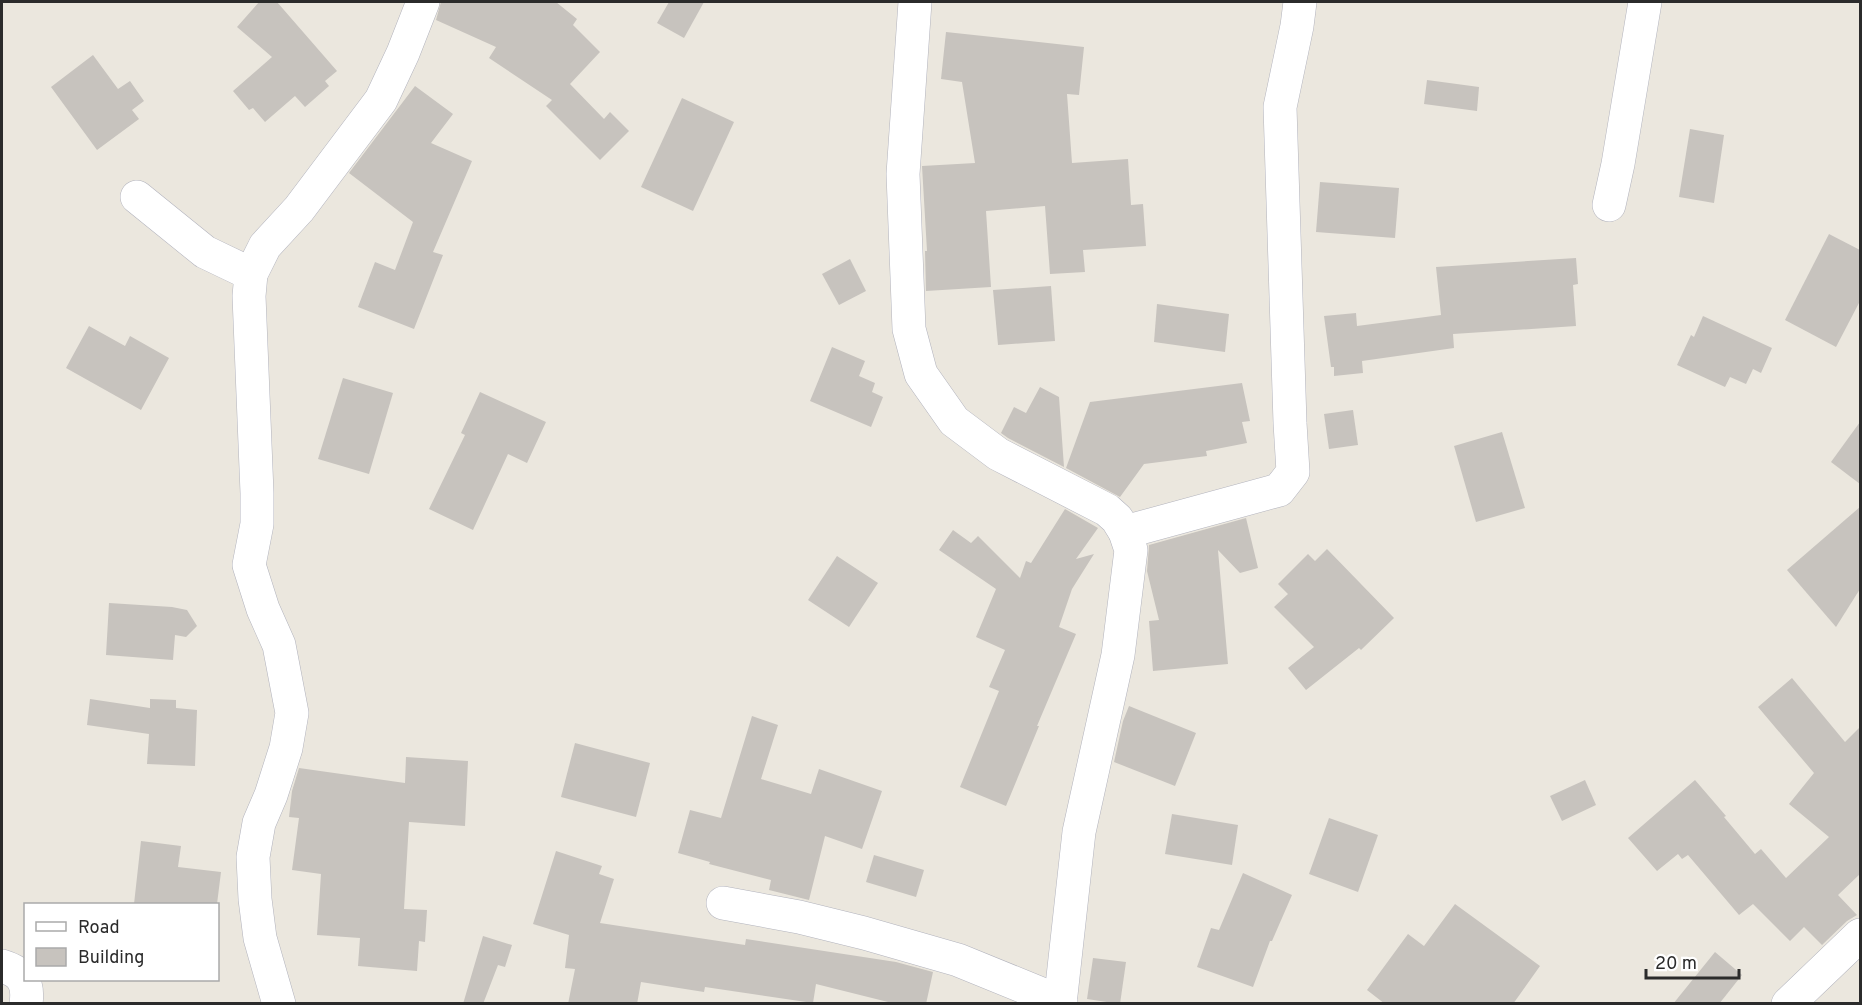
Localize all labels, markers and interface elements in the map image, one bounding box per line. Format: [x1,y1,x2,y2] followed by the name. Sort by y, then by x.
[24,903,219,981] legend
[78,917,120,940] text: Road
[1646,942,1739,980] scale bar
[78,947,144,970] text: Building
[1655,953,1697,976] text: 20 m

